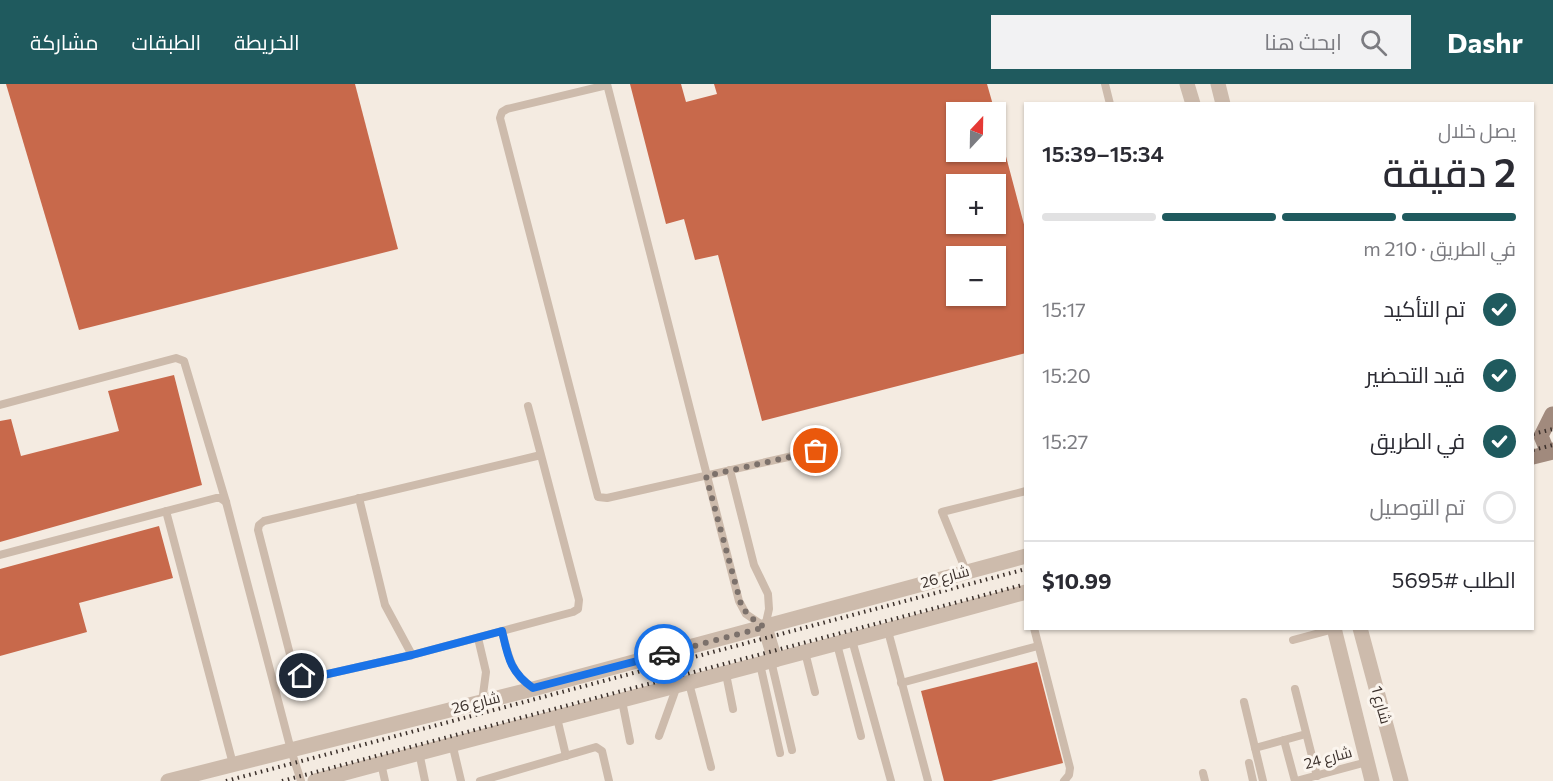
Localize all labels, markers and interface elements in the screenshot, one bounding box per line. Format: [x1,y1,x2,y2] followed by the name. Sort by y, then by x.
[991,15,1411,69] search box
[1447,25,1523,59] text: Dashr
[1357,26,1390,59] icon: search
[1264,28,1342,55] text: ابحث هنا
[30,29,99,54] text: مشاركة
[132,29,201,54] text: الطبقات
[234,29,300,54] text: الخريطة
[946,102,1006,162] north arrow
[946,102,1006,306] map controls
[1438,118,1516,142] text: يصل خلال
[1042,140,1164,167] text: 15:34–15:39
[1383,147,1516,195] text: 2 دقيقة
[946,174,1006,234] button: +
[1363,236,1516,260] text: في الطريق · 210 m
[946,246,1006,306] button: −
[1483,293,1516,326] icon: check
[1384,295,1465,322] text: تم التأكيد
[1042,297,1086,321] text: 15:17
[1483,359,1516,392] icon: check
[1366,361,1465,388] text: قيد التحضير
[1042,363,1091,387] text: 15:20
[790,425,841,476] pin
[1483,425,1516,458] icon: check
[1370,427,1465,454] text: في الطريق
[1042,429,1088,453] text: 15:27
[799,434,832,467] icon: bag
[1369,493,1465,520] text: تم التوصيل
[919,561,972,594] street label: شارع 26
[1392,566,1516,593] text: الطلب #5695
[1042,567,1112,594] text: $10.99
[634,624,694,684] courier
[648,638,681,671] icon: car
[276,650,327,701] pin
[285,659,318,692] icon: home
[1365,684,1396,726] street label: شارع 1
[450,687,503,720] street label: شارع 26
[1302,742,1355,775] street label: شارع 24

